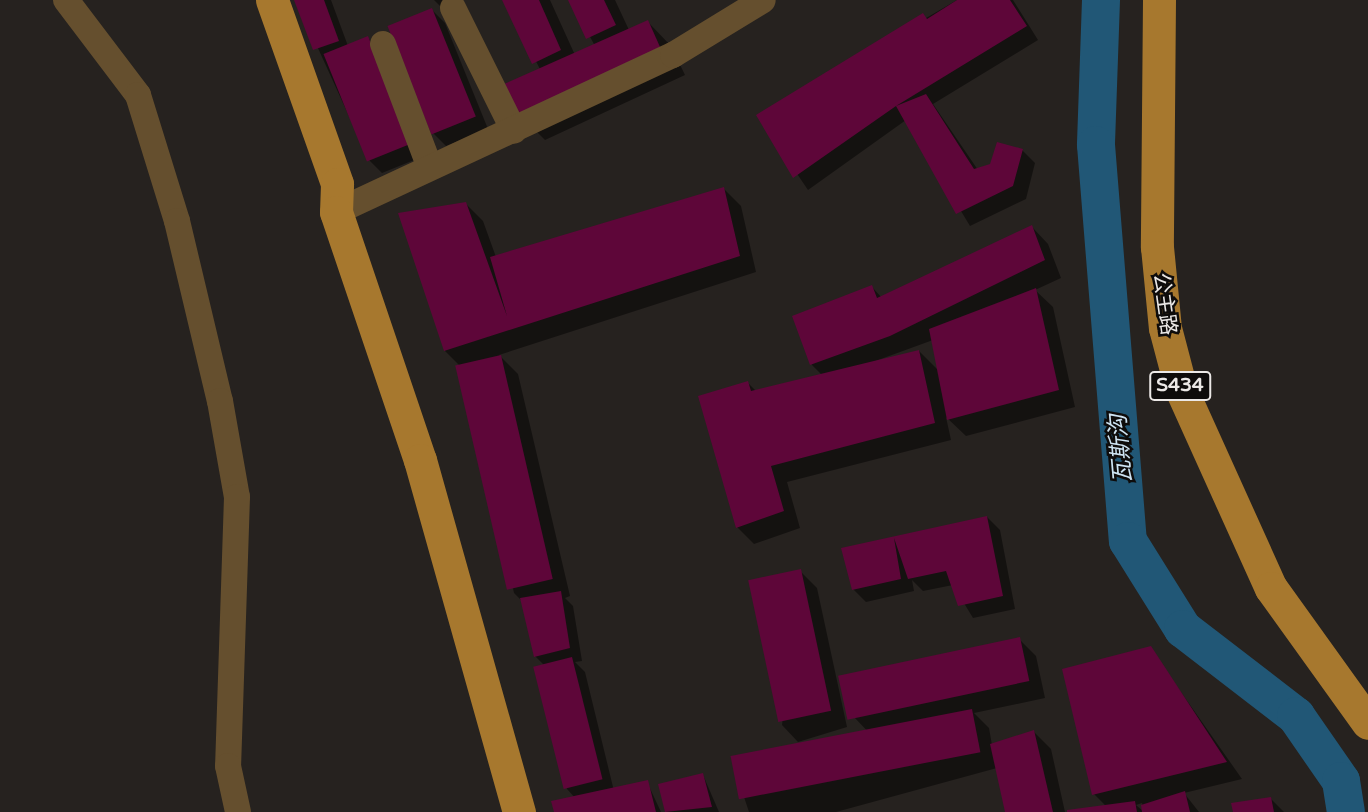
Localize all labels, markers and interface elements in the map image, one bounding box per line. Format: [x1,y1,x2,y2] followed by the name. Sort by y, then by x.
[1147,271,1181,337] street label: 公主路
[1148,370,1212,402] road number: S434
[1104,413,1138,485] water label: 瓦斯沟

